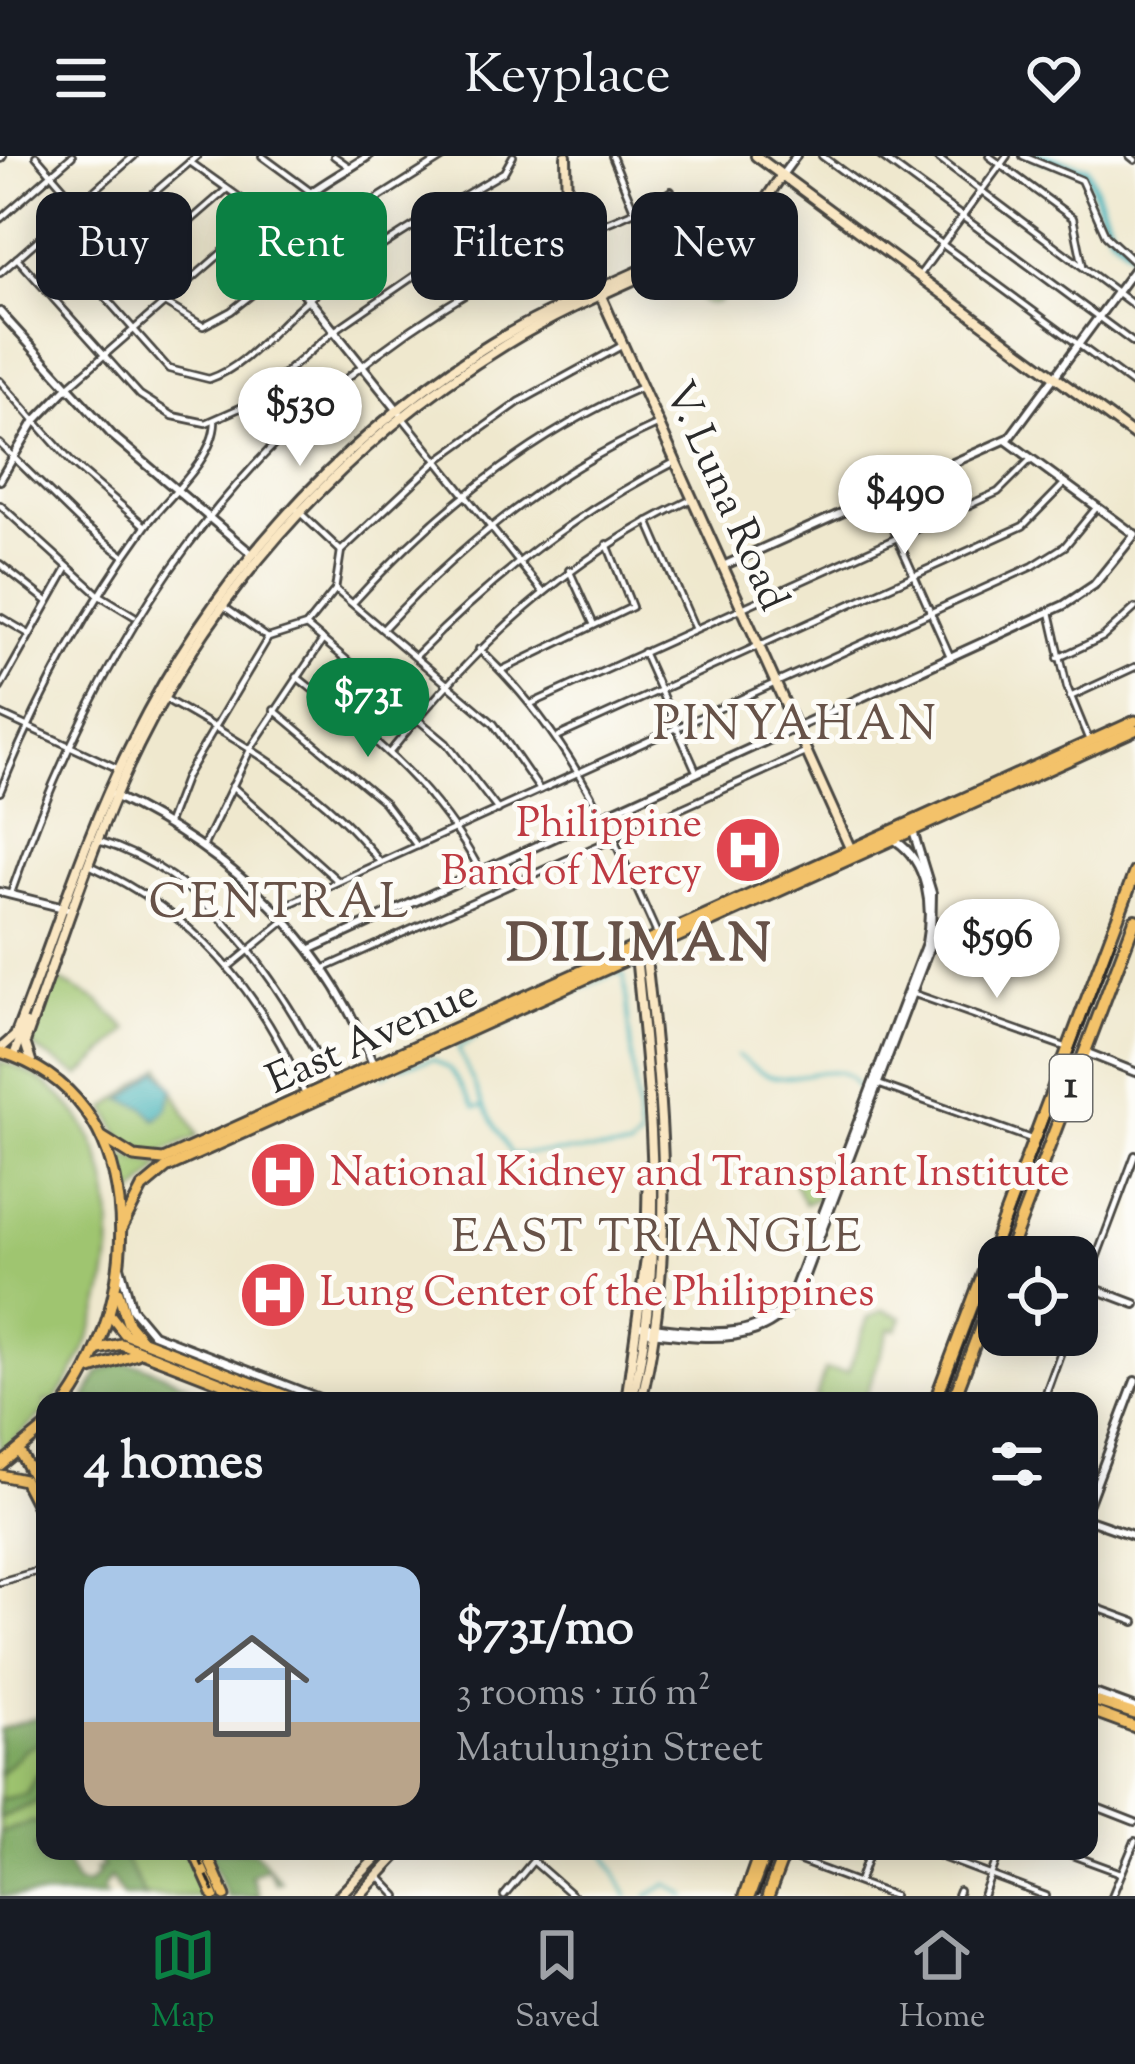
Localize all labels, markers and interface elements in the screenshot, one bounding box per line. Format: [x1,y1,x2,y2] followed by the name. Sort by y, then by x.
[464,39,671,117] text: Keyplace
[48,45,114,111] icon: menu
[1021,45,1087,111] icon: heart
[36,192,192,300] chip: Buy
[216,192,387,300] chip: Rent
[411,192,607,300] chip: Filters
[631,192,798,300] chip: New
[229,367,371,469] pin: $530
[647,373,801,621] street label: V. Luna Road
[265,378,335,434] text: $530
[834,455,976,557] pin: $490
[865,466,945,522] text: $490
[297,658,439,760] pin: $731
[333,669,403,725] text: $731
[653,693,939,762] district label: PINYAHAN
[441,796,702,904] place label: Philippine Band of Mercy
[713,815,783,885] hospital icon: Philippine Band of Mercy
[148,871,412,940] district label: CENTRAL
[926,899,1068,1001] pin: $596
[506,908,774,986] district label: DILIMAN
[961,910,1033,966] text: $596
[258,966,488,1112] street label: East Avenue
[1050,1055,1092,1121] road number: 1
[248,1140,318,1210] hospital icon: National Kidney and Transplant Institute
[330,1145,1070,1205] place label: National Kidney and Transplant Institute
[452,1208,864,1273] district label: EAST TRIANGLE
[978,1236,1098,1356] map controls
[978,1236,1098,1356] button: locate
[238,1260,308,1330] hospital icon: Lung Center of the Philippines
[320,1265,875,1325] place label: Lung Center of the Philippines
[84,1428,263,1501] text: 4 homes
[984,1431,1050,1497] icon: filters
[456,1594,634,1667] text: $731/mo
[180,1614,324,1758] icon: home
[456,1667,711,1723] text: 3 rooms · 116 m²
[456,1723,763,1779] text: Matulungin Street
[150,1922,216,2042] tab: Map
[515,1922,600,2042] tab: Saved
[899,1922,985,2042] tab: Home

